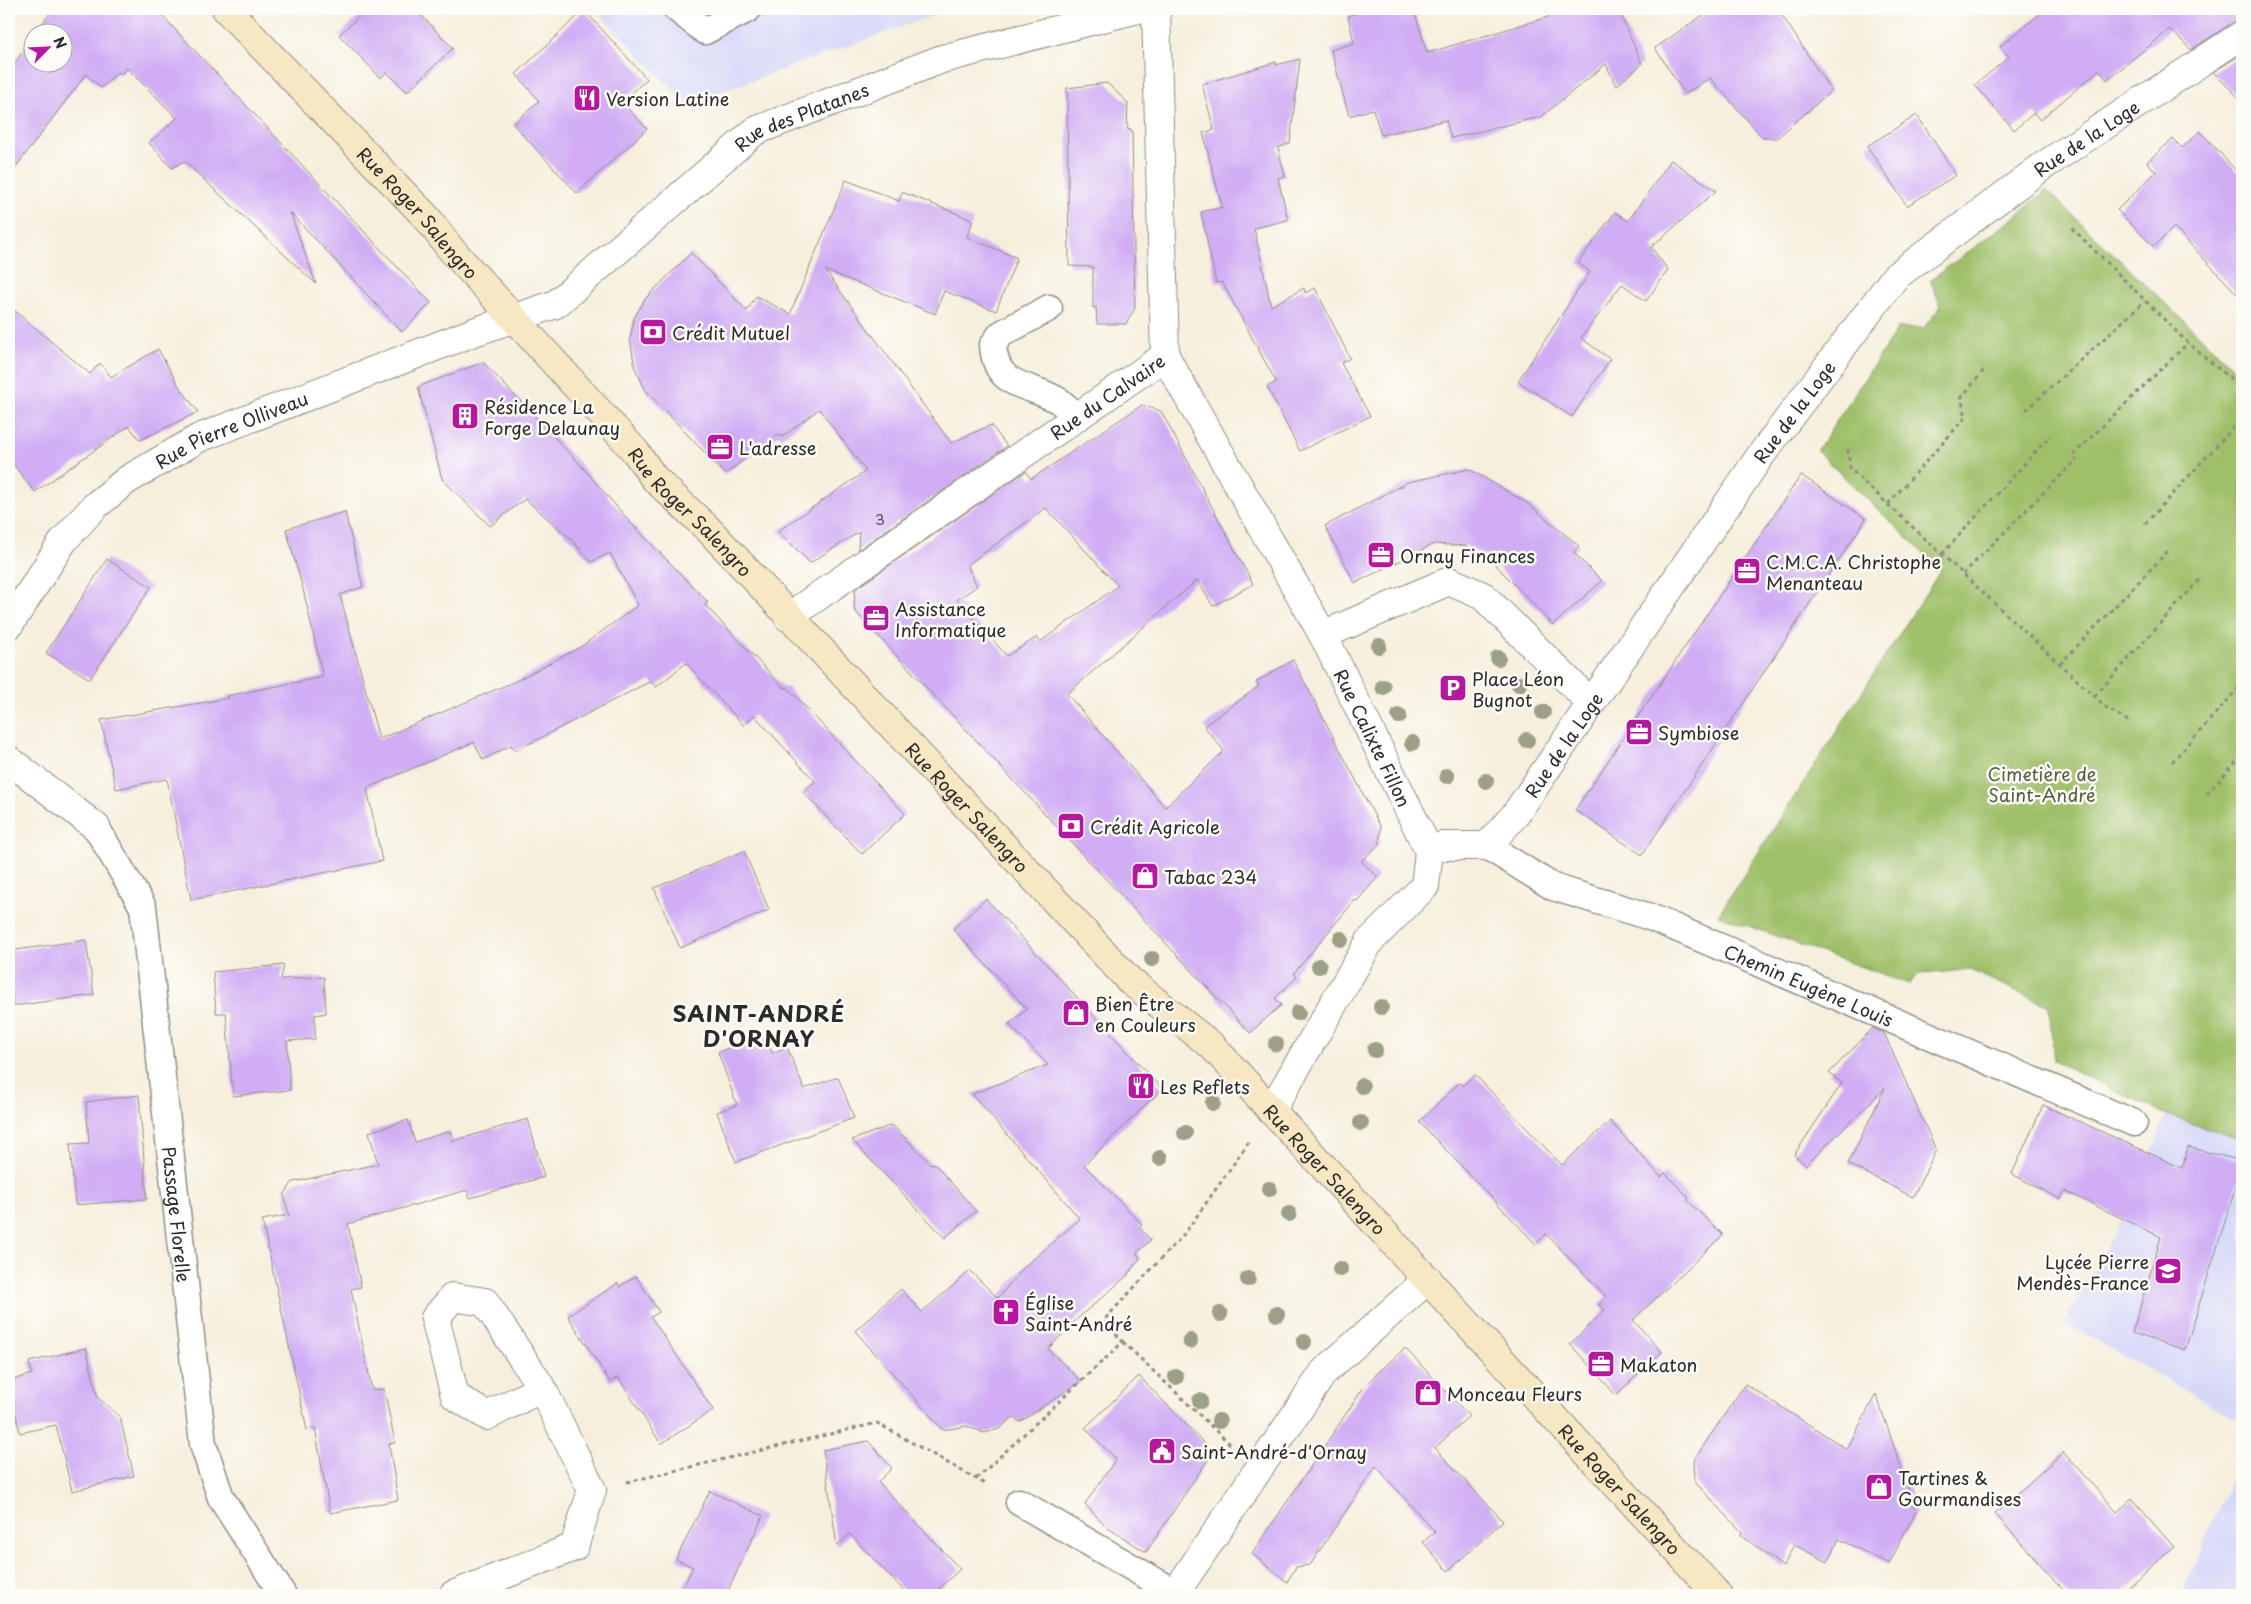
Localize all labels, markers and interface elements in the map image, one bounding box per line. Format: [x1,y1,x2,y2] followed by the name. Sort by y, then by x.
[22,22,72,72] north arrow
[48,33,72,52] text: N
[728,75,872,157] street label: Rue des Platanes
[572,83,602,113] restaurant icon: Version Latine
[606,85,729,112] place label: Version Latine
[2027,93,2144,183] street label: Rue de la Loge
[352,140,485,285] street label: Rue Roger Salengro
[638,317,668,347] bank icon: Crédit Mutuel
[672,319,790,346] place label: Crédit Mutuel
[1044,347,1170,446] street label: Rue du Calvaire
[1746,355,1841,468] street label: Rue de la Loge
[150,384,312,474] street label: Rue Pierre Olliveau
[484,393,620,441] place label: Résidence La Forge Delaunay
[450,401,480,431] building icon: Résidence La Forge Delaunay
[705,432,735,462] office icon: L'adresse
[739,434,816,461] place label: L'adresse
[623,441,759,582] street label: Rue Roger Salengro
[875,507,885,530] house number: 3
[1366,540,1396,570] office icon: Ornay Finances
[1400,542,1535,569] place label: Ornay Finances
[1766,548,1941,596] place label: C.M.C.A. Christophe Menanteau
[1732,556,1762,586] office icon: C.M.C.A. Christophe Menanteau
[895,595,1007,643] place label: Assistance Informatique
[861,603,891,633] office icon: Assistance Informatique
[1328,664,1419,811] street label: Rue Calixte Fillon
[1472,665,1564,713] place label: Place Léon Bugnot
[1438,673,1468,703] parking icon: Place Léon Bugnot
[1518,687,1609,803] street label: Rue de la Loge
[1624,717,1654,747] office icon: Symbiose
[1658,719,1739,746] place label: Symbiose
[900,736,1035,878] street label: Rue Roger Salengro
[1987,760,2097,808] park label: Cimetière de Saint-André
[1056,811,1086,841] bank icon: Crédit Agricole
[1090,813,1220,840] place label: Crédit Agricole
[1130,861,1160,891] shop icon: Tabac 234
[1164,863,1257,890] place label: Tabac 234
[1720,937,1898,1033] street label: Chemin Eugène Louis
[1095,990,1196,1038] place label: Bien Être en Couleurs
[673,996,845,1054] district label: SAINT-ANDRÉ D'ORNAY
[1061,998,1091,1028] shop icon: Bien Être en Couleurs
[1126,1071,1156,1101] restaurant icon: Les Reflets
[1160,1073,1250,1100] place label: Les Reflets
[1258,1097,1393,1241] street label: Rue Roger Salengro
[156,1145,198,1284] street label: Passage Florelle
[2016,1248,2149,1296] place label: Lycée Pierre Mendès-France
[2153,1256,2183,1286] school or university icon: Lycée Pierre Mendès-France
[1025,1289,1132,1337] place label: Église Saint-André
[991,1297,1021,1327] church icon: Église Saint-André
[1586,1349,1616,1379] office icon: Makaton
[1620,1351,1697,1378] place label: Makaton
[1413,1378,1443,1408] shop icon: Monceau Fleurs
[1447,1380,1582,1407] place label: Monceau Fleurs
[1553,1417,1688,1560] street label: Rue Roger Salengro
[1147,1436,1177,1466] public building icon: Saint-André-d'Ornay
[1181,1438,1367,1465] place label: Saint-André-d'Ornay
[1898,1464,2021,1512] place label: Tartines & Gourmandises
[1864,1472,1894,1502] shop icon: Tartines & Gourmandises

